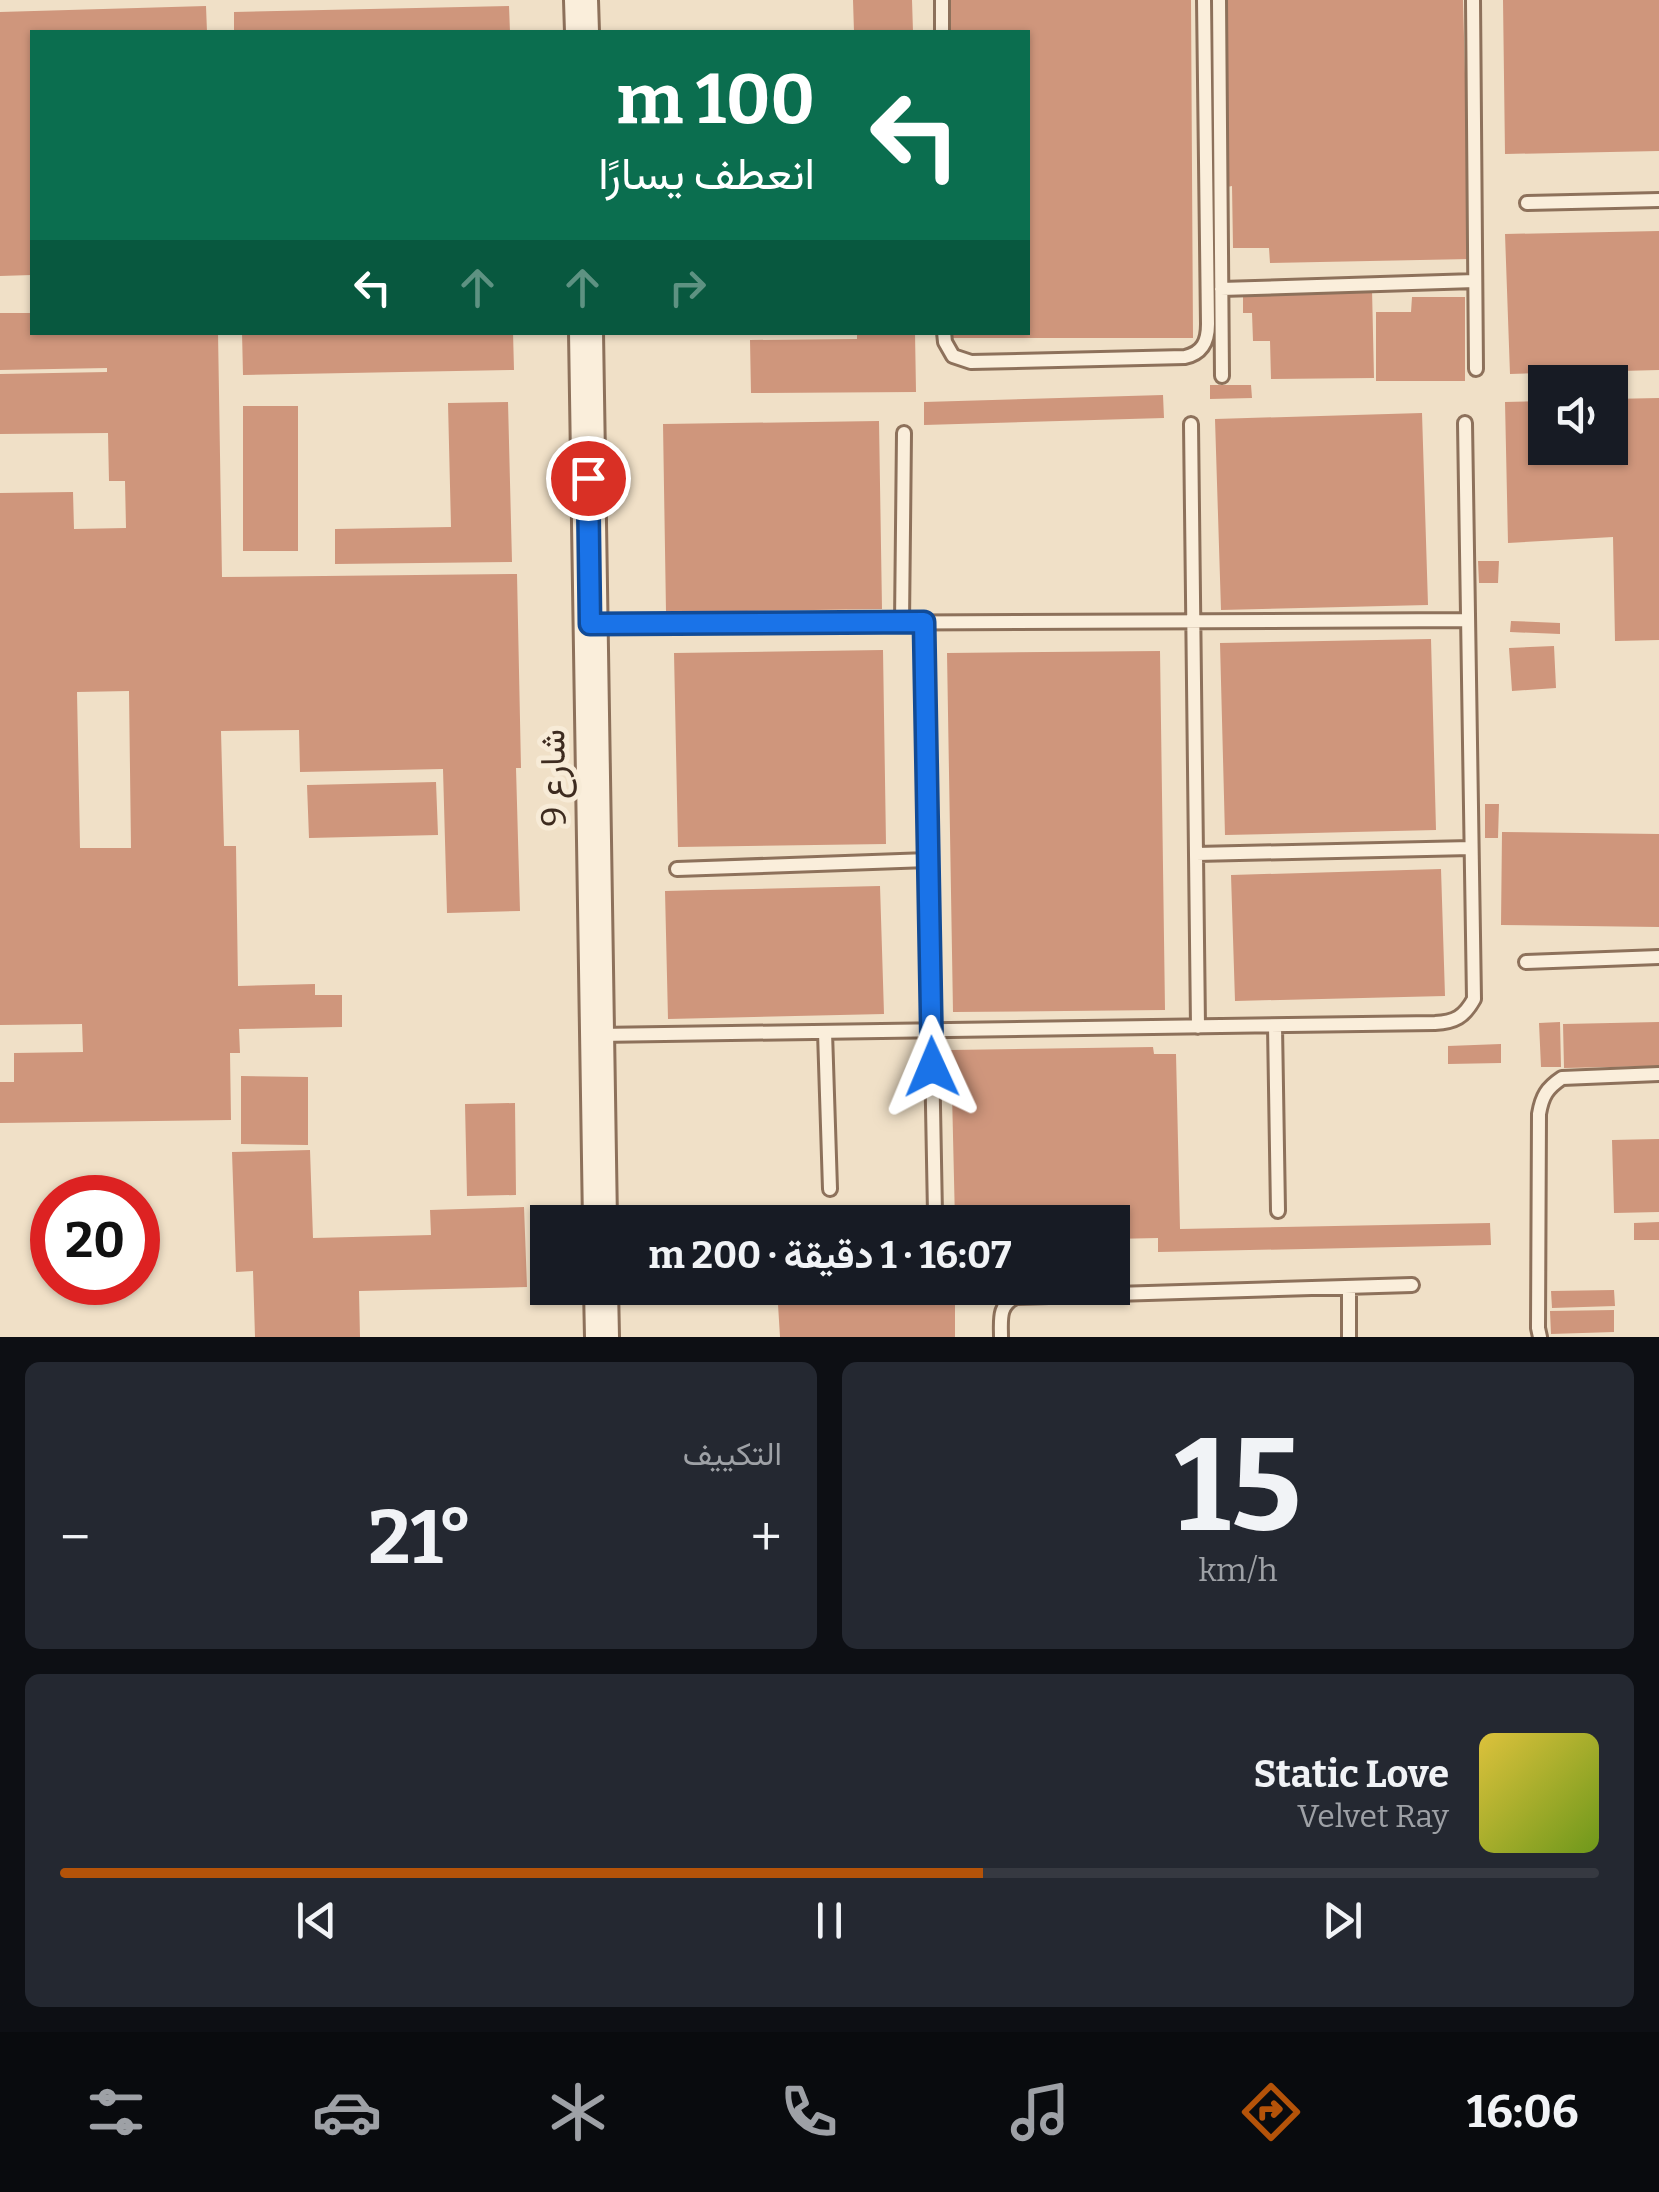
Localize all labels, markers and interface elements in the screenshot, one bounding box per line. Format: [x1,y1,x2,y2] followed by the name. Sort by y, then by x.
[616,58,815,142] text: 100 m
[850,70,980,200] icon: left
[598,147,815,201] text: انعطف يسارًا
[345,260,400,315] icon: left
[450,260,505,315] icon: ahead
[555,260,610,315] icon: ahead
[660,260,715,315] icon: right
[1528,365,1628,465] map controls
[1528,365,1628,465] button: sound
[546,436,631,521] pin
[561,451,616,506] icon: arrive
[531,729,578,827] street label: شارع 9
[880,1015,984,1119] position arrow
[30,1175,160,1305] speed limit sign: 20
[648,1232,1012,1278] text: 16:07 · 1 دقيقة · 200 m
[1174,1408,1302,1564] text: 15
[683,1435,782,1473] text: التكييف
[368,1493,473,1583] text: 21°
[60,1505,90,1571] text: −
[751,1505,782,1571] text: +
[1198,1551,1278,1589] text: km/h
[1254,1751,1449,1797] text: Static Love
[1297,1797,1449,1835] text: Velvet Ray
[289,1893,344,1948] icon: previous
[802,1893,857,1948] icon: pause
[1315,1893,1370,1948] icon: next
[81,2077,151,2147] icon: filters
[312,2077,382,2147] icon: car
[543,2077,613,2147] icon: climate
[774,2077,844,2147] icon: phone
[1005,2077,1075,2147] icon: music
[1236,2077,1306,2147] icon: directions
[1467,2085,1578,2139] text: 16:06

